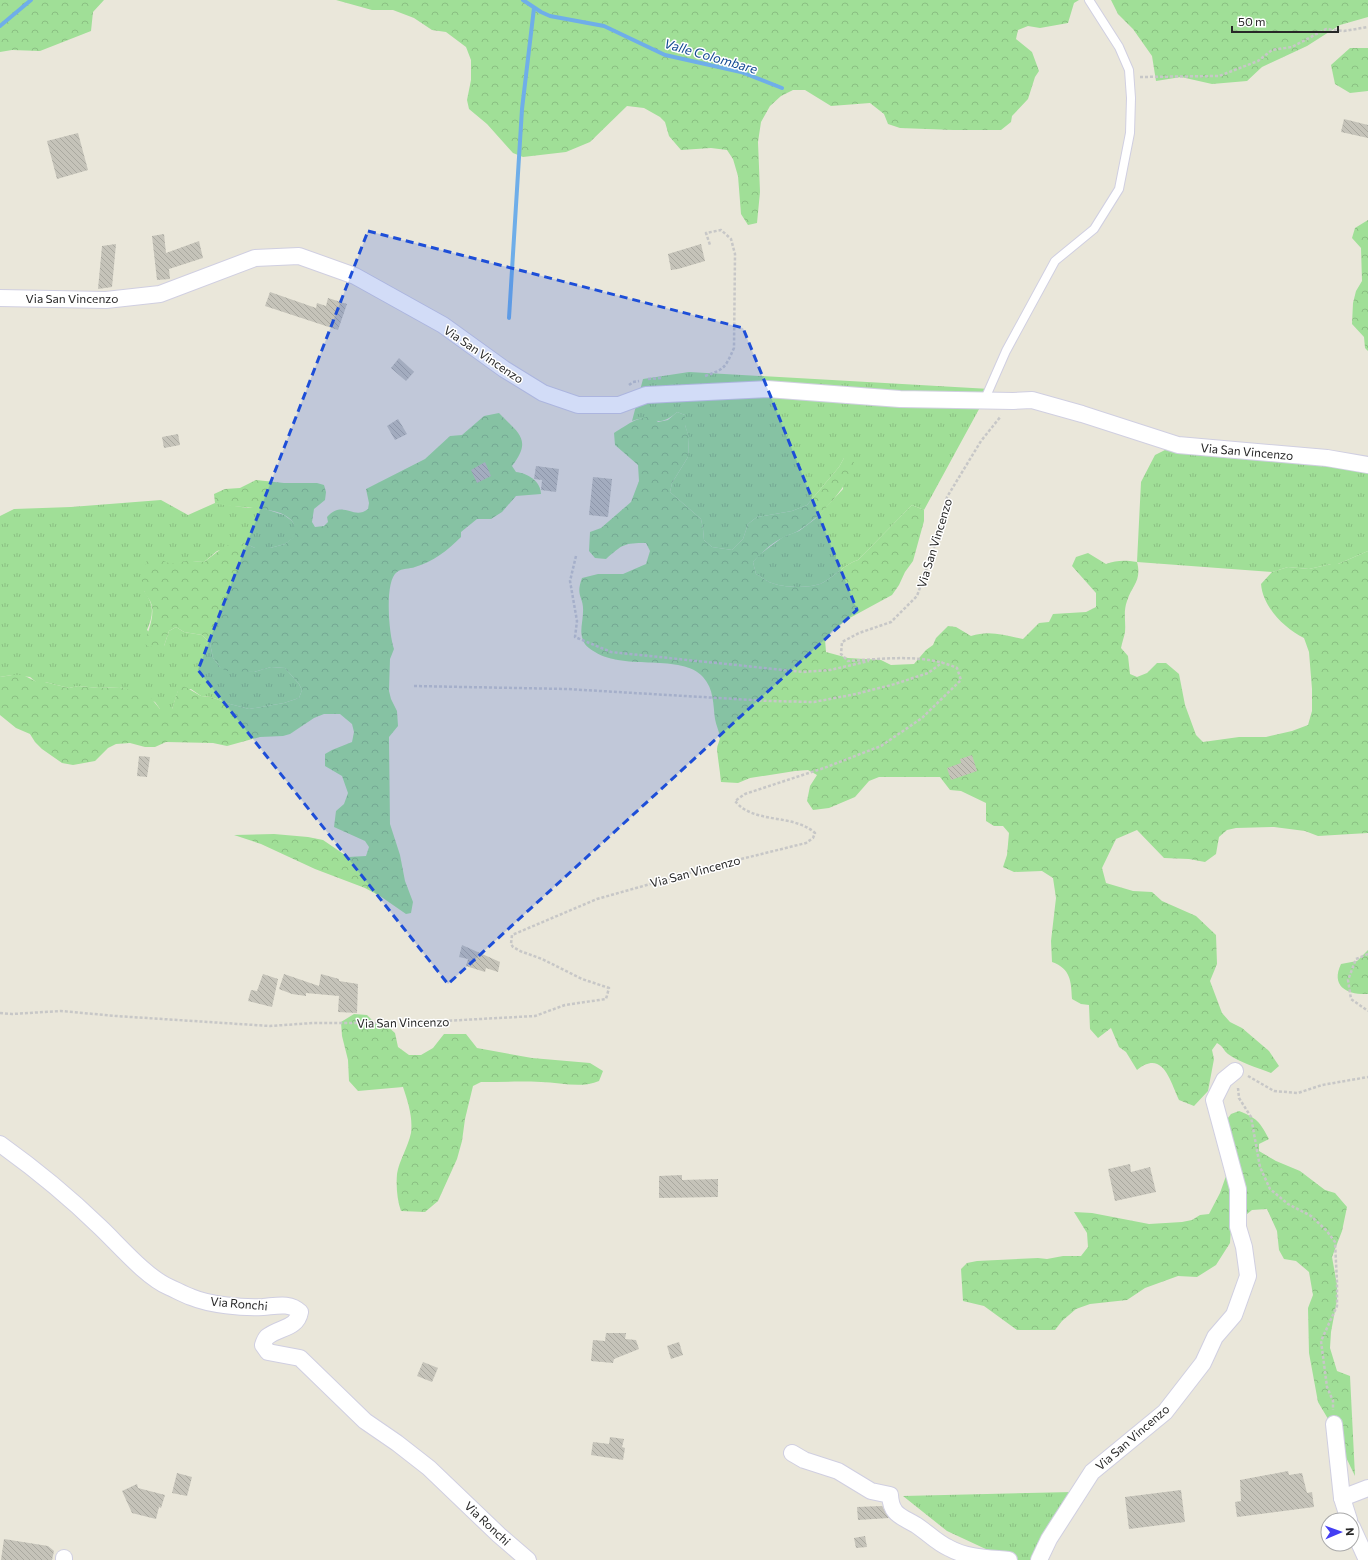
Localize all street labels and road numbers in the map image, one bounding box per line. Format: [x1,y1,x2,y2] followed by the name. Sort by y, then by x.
[26,291,118,305] street label: Via San Vincenzo
[442,322,526,386] street label: Via San Vincenzo
[1200,440,1294,462] street label: Via San Vincenzo
[914,497,954,589] street label: Via San Vincenzo
[648,852,742,890] street label: Via San Vincenzo
[356,1014,450,1030] street label: Via San Vincenzo
[210,1294,268,1312] street label: Via Ronchi
[1092,1401,1172,1473] street label: Via San Vincenzo
[462,1498,514,1548] street label: Via Ronchi

